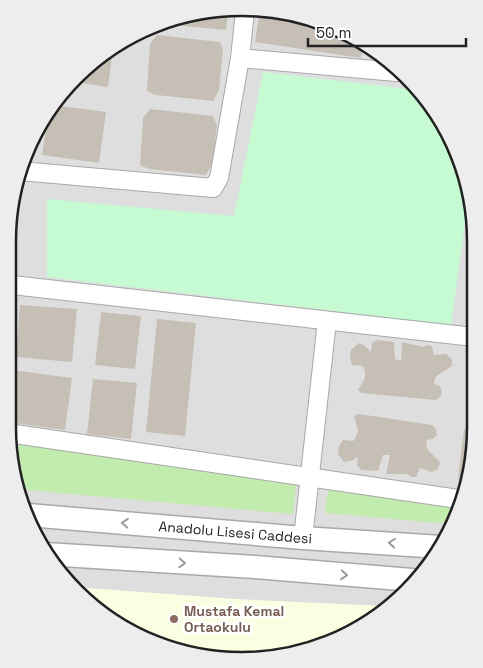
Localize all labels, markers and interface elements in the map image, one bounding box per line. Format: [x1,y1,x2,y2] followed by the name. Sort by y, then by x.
[308,15,466,47] scale bar
[316,23,351,42] text: 50 m
[158,517,313,548] street label: Anadolu Lisesi Caddesi
[121,518,129,529] one-way arrow
[388,538,396,549] one-way arrow
[178,558,186,569] one-way arrow
[340,569,348,580] one-way arrow
[184,602,284,636] place label: Mustafa Kemal Ortaokulu
[168,613,180,625] marker: Mustafa Kemal Ortaokulu

